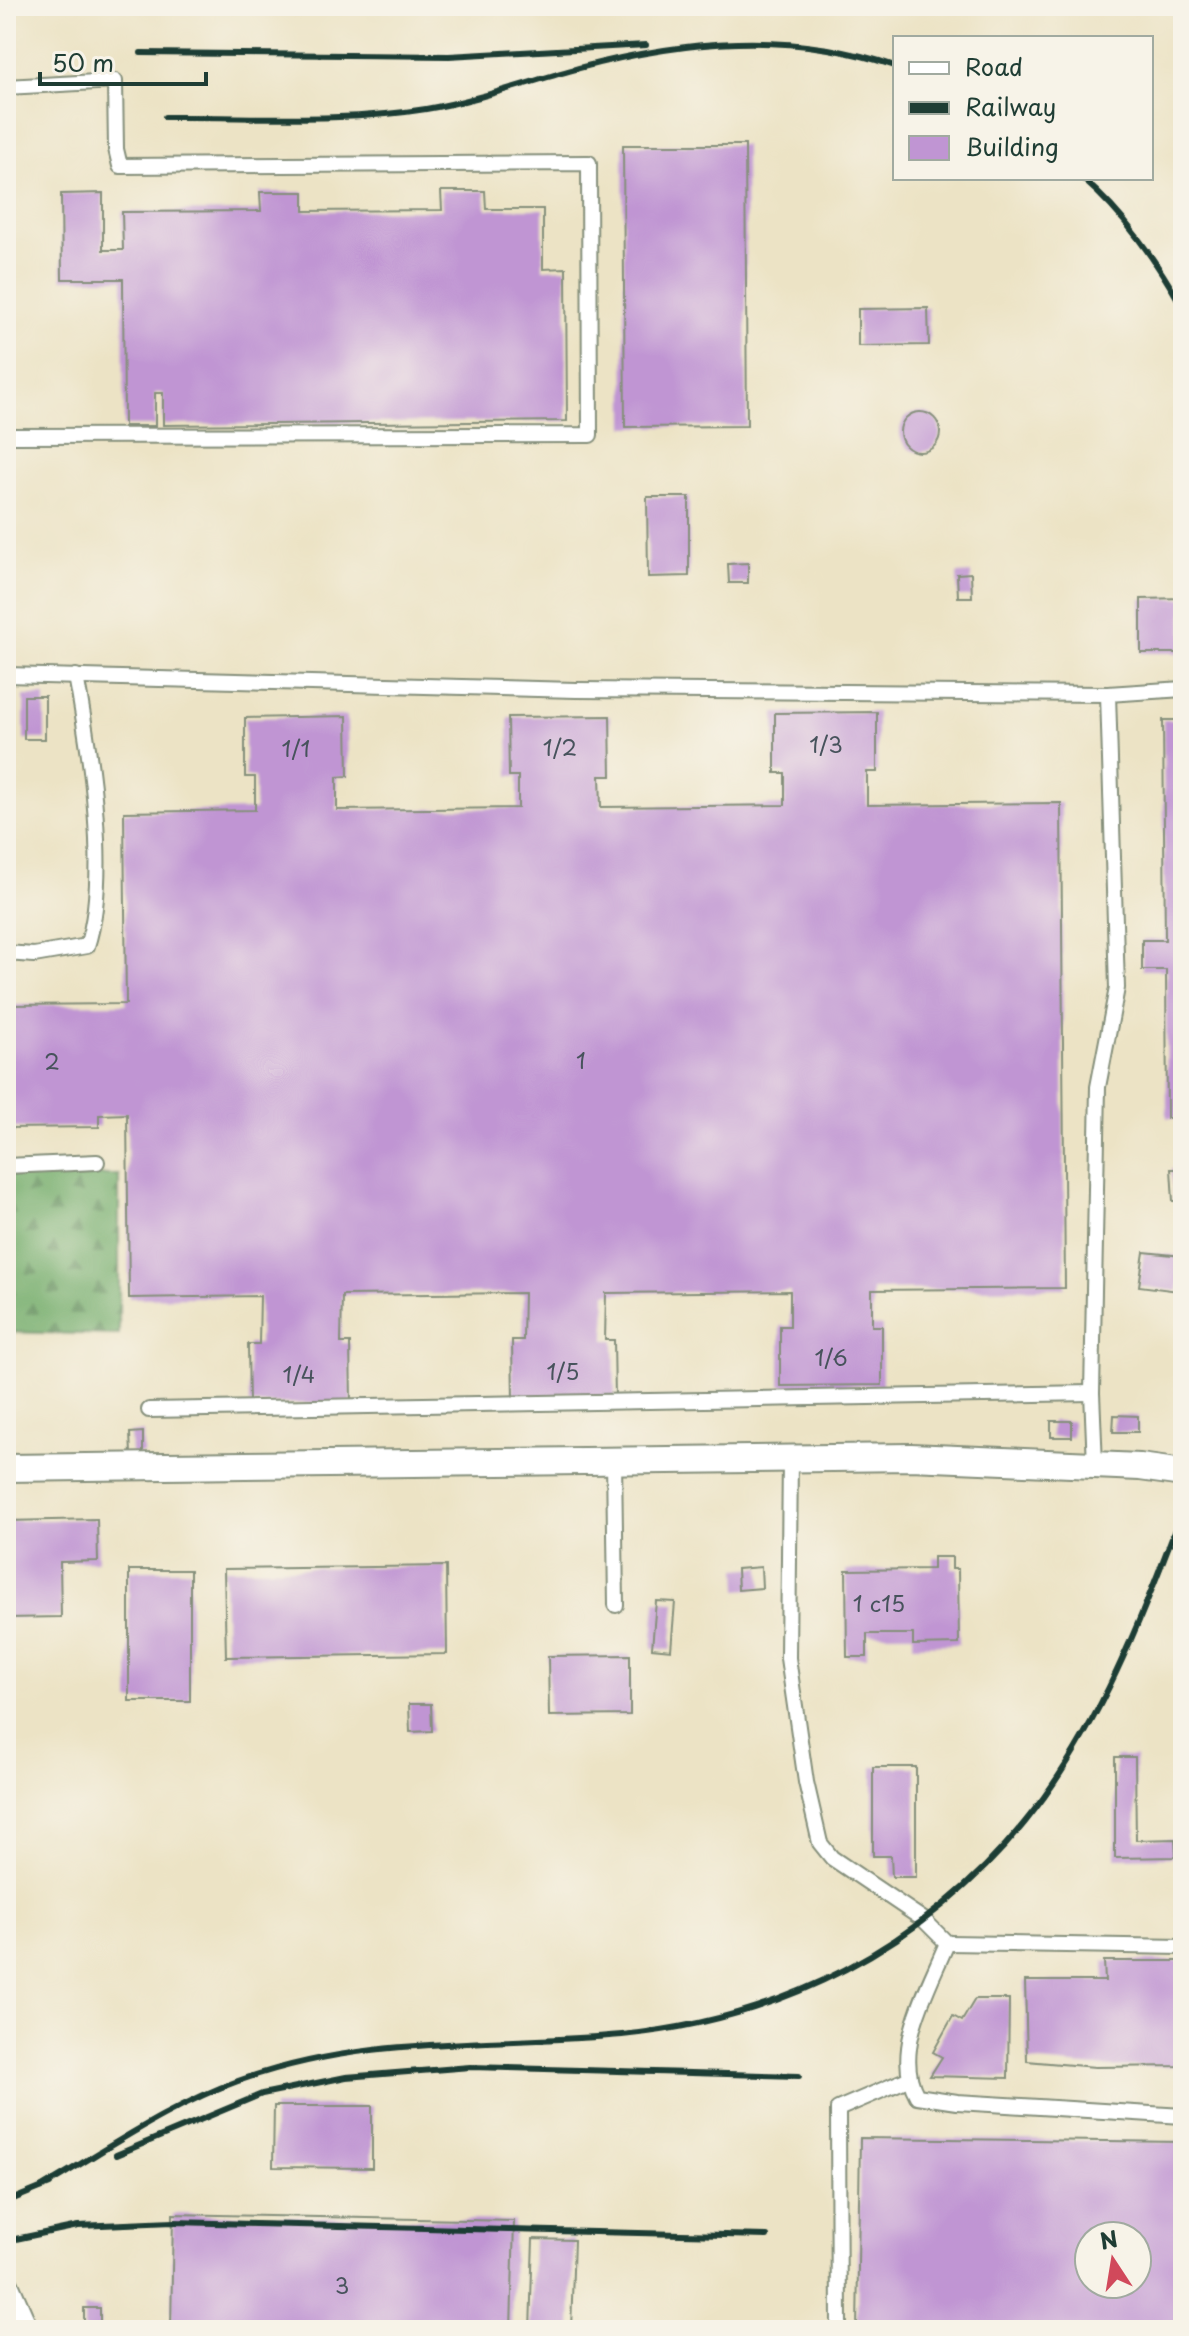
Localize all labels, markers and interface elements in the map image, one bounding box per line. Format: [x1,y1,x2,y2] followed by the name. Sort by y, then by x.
[40,36,206,86] scale bar
[893,36,1153,180] legend
[52,44,114,80] text: 50 m
[965,48,1023,84] text: Road
[965,88,1056,124] text: Railway
[965,128,1059,164] text: Building
[809,727,843,760] house number: 1/3
[543,730,577,763] house number: 1/2
[282,731,310,764] house number: 1/1
[576,1043,586,1076] house number: 1
[44,1044,60,1077] house number: 2
[814,1340,848,1373] house number: 1/6
[546,1354,580,1387] house number: 1/5
[283,1357,315,1390] house number: 1/4
[853,1586,905,1619] house number: 1 с15
[1073,2220,1153,2300] north arrow
[1097,2221,1120,2257] text: N
[335,2268,349,2301] house number: 3

